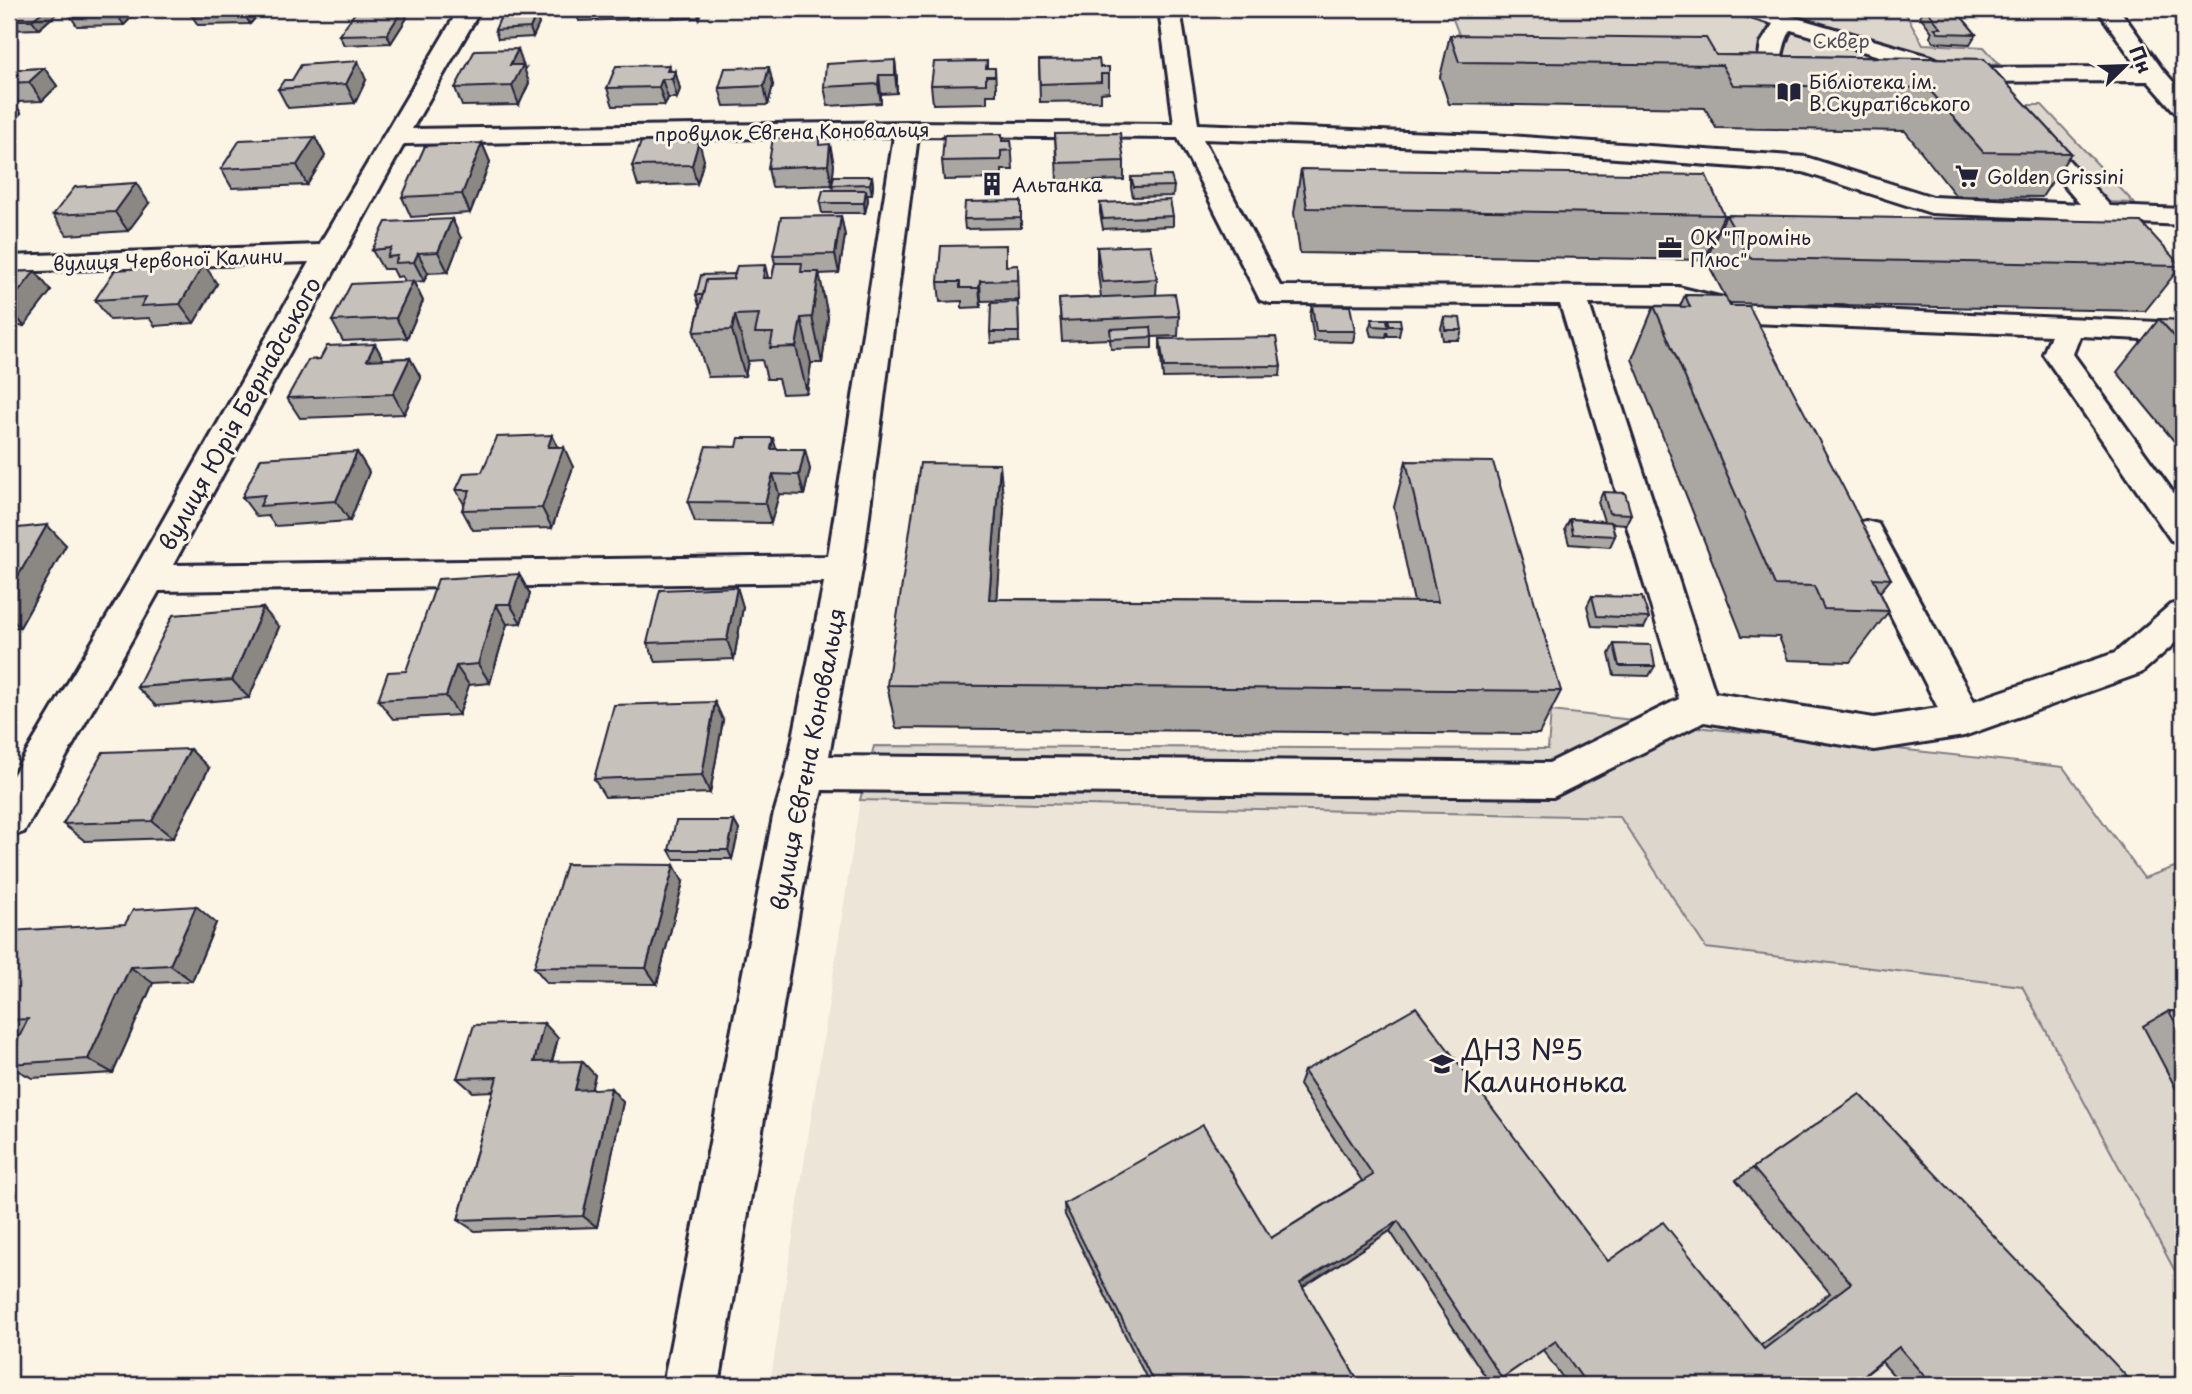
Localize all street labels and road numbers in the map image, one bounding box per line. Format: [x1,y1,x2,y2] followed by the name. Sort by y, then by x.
[654,115,930,147] street label: провулок Євгена Коновальця
[52,241,284,277] street label: вулиця Червоної Калини
[149,270,329,556] street label: вулиця Юрія Бернадського
[761,605,853,913] street label: вулиця Євгена Коновальця

